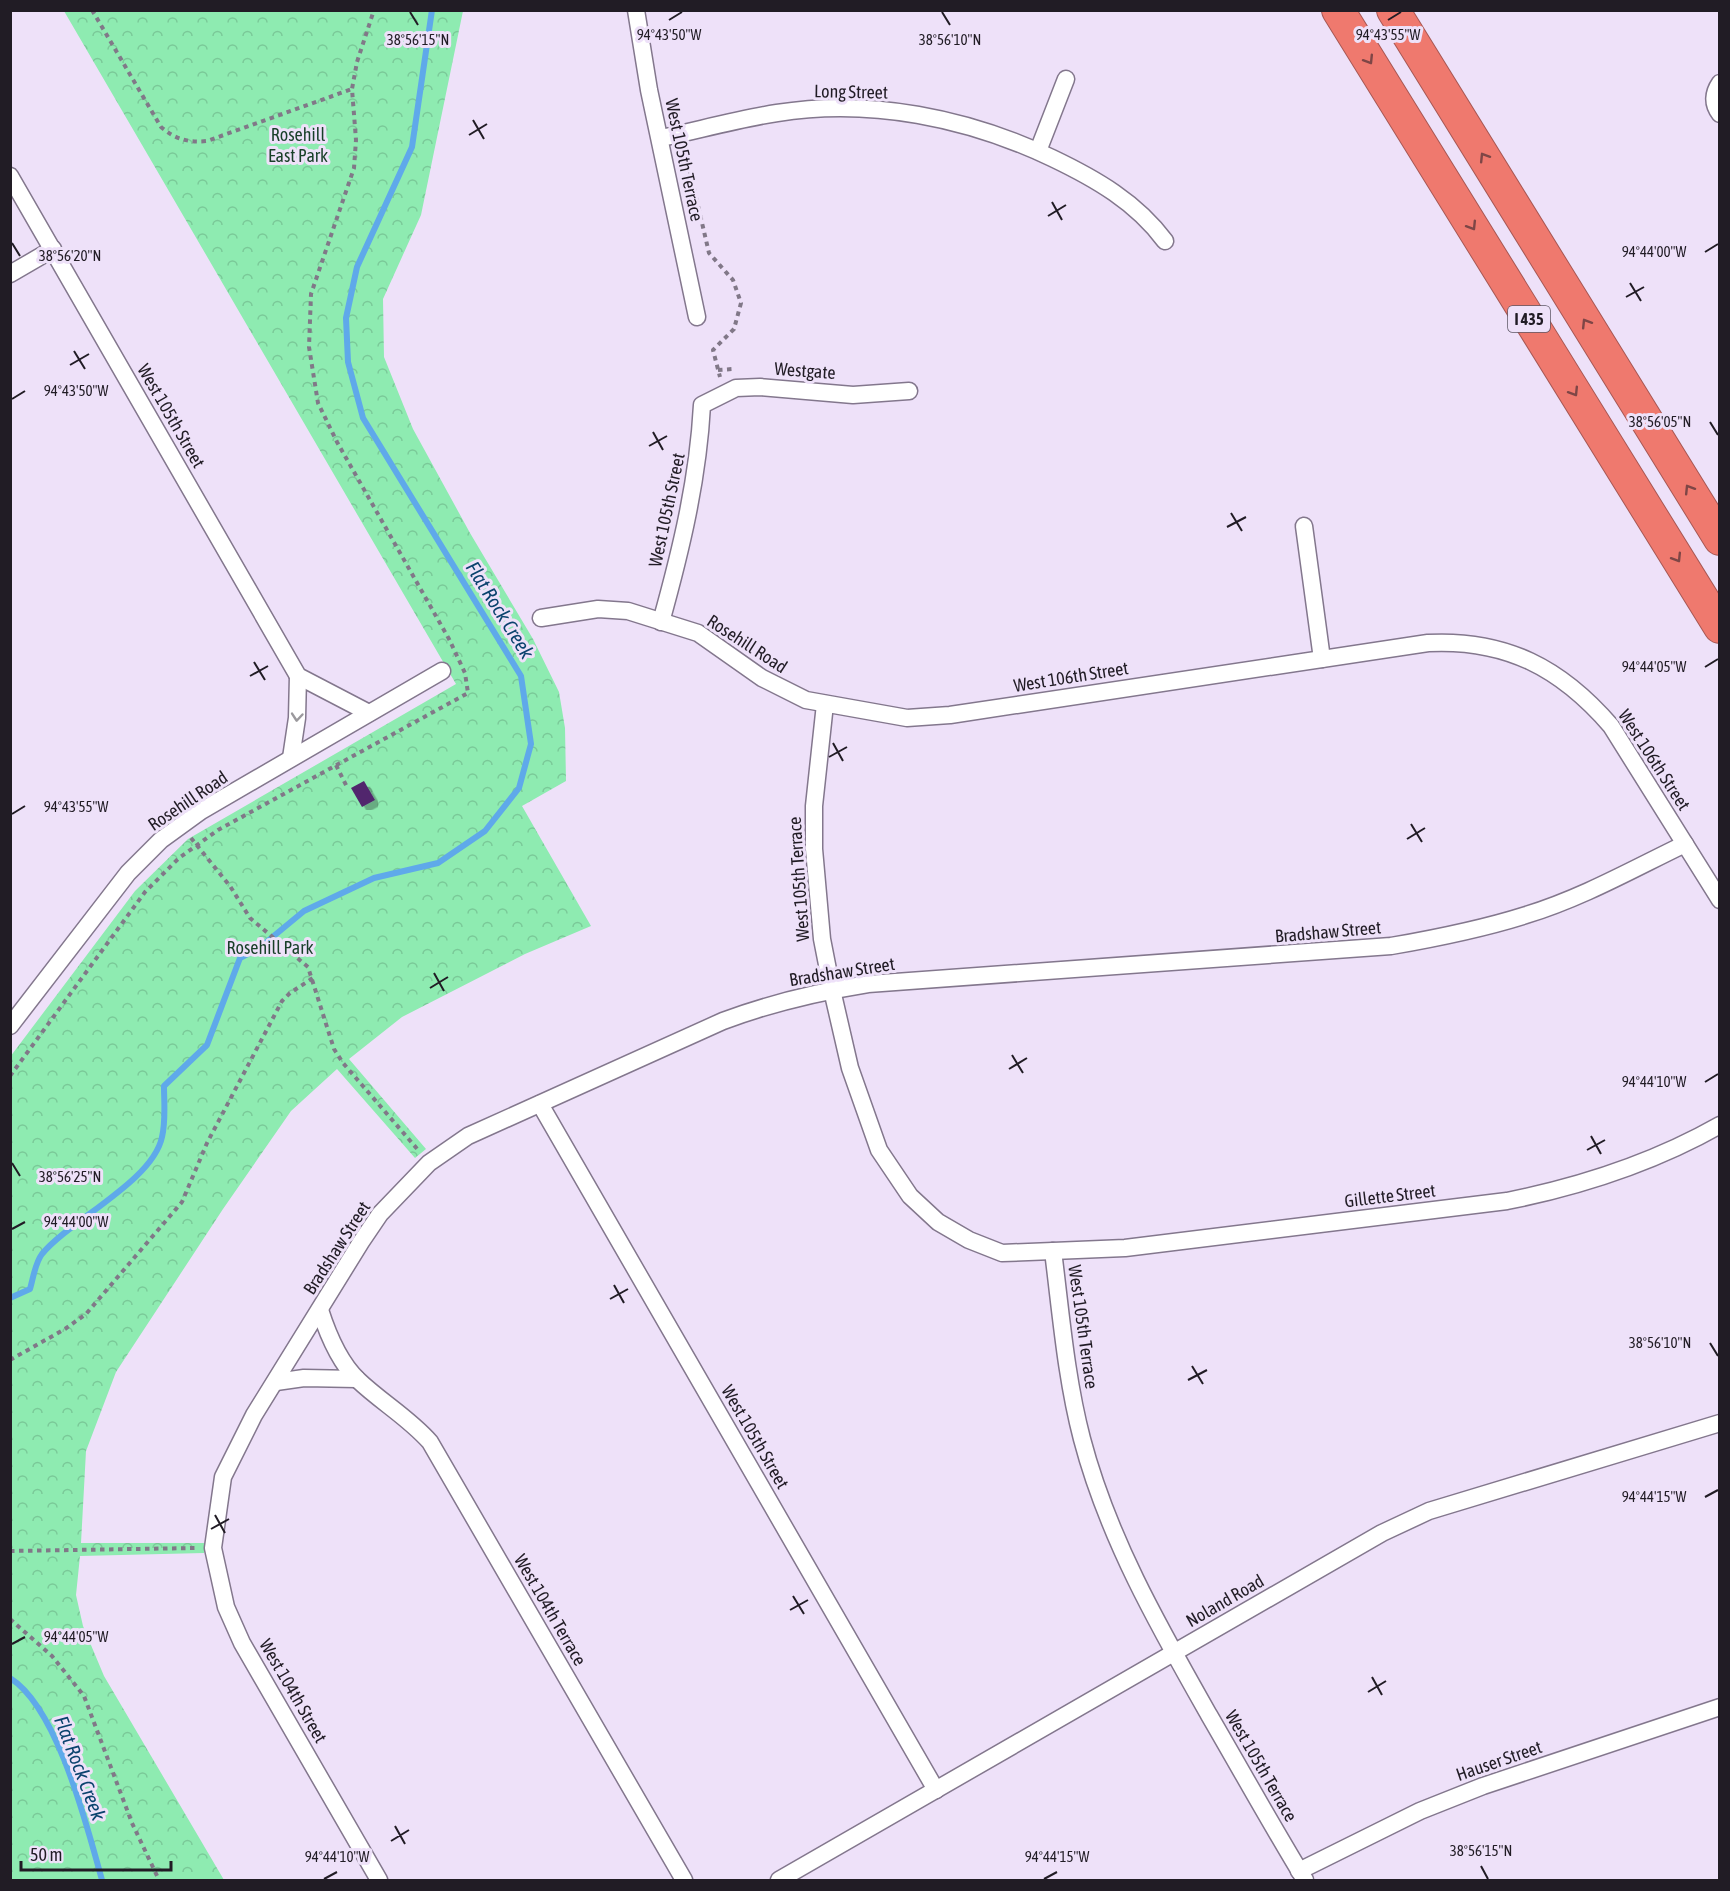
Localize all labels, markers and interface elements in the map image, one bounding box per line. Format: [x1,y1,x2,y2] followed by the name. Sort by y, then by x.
[637,26,701,43] text: 94°43'50"W
[1356,26,1420,43] text: 94°43'55"W
[387,31,449,48] text: 38°56'15"N
[919,31,981,48] text: 38°56'10"N
[1362,54,1374,64] one-way arrow
[814,80,888,103] street label: Long Street
[661,97,708,223] street label: West 105th Terrace
[268,124,328,166] park label: Rosehill East Park
[1479,153,1491,163] one-way arrow
[1464,220,1476,230] one-way arrow
[1622,243,1686,260] text: 94°44'00"W
[39,247,101,264] text: 38°56'20"N
[1508,306,1550,332] road number: I 435
[1582,319,1594,329] one-way arrow
[774,358,836,383] street label: Westgate
[133,360,210,471] street label: West 105th Street
[44,382,108,399] text: 94°43'50"W
[1567,386,1579,396] one-way arrow
[1629,413,1691,430] text: 38°56'05"N
[644,451,689,569] street label: West 105th Street
[1684,485,1696,495] one-way arrow
[1669,552,1681,562] one-way arrow
[462,557,539,663] water label: Flat Rock Creek
[703,610,791,677] street label: Rosehill Road
[1012,657,1130,696] street label: West 106th Street
[1622,658,1686,675] text: 94°44'05"W
[1614,705,1695,814] street label: West 106th Street
[291,713,304,722] one-way arrow
[144,766,231,835] street label: Rosehill Road
[44,798,108,815] text: 94°43'55"W
[784,816,813,942] street label: West 105th Terrace
[1274,916,1382,947] street label: Bradshaw Street
[227,937,314,958] park label: Rosehill Park
[788,953,896,990] street label: Bradshaw Street
[1622,1073,1686,1090] text: 94°44'10"W
[39,1168,101,1185] text: 38°56'25"N
[1343,1180,1437,1212] street label: Gillette Street
[299,1197,374,1298] street label: Bradshaw Street
[44,1213,108,1230] text: 94°44'00"W
[1064,1264,1103,1390] street label: West 105th Terrace
[1629,1334,1691,1351] text: 38°56'10"N
[717,1381,794,1492] street label: West 105th Street
[1622,1488,1686,1505] text: 94°44'15"W
[510,1550,591,1669] street label: West 104th Terrace
[1182,1570,1267,1631] street label: Noland Road
[44,1628,108,1645] text: 94°44'05"W
[255,1635,332,1746] street label: West 104th Street
[1221,1706,1302,1825] street label: West 105th Terrace
[50,1712,111,1824] water label: Flat Rock Creek
[1453,1736,1544,1785] street label: Hauser Street
[21,1834,171,1872] scale bar
[1450,1842,1512,1859] text: 38°56'15"N
[30,1844,62,1865] text: 50 m
[305,1848,369,1865] text: 94°44'10"W
[1025,1848,1089,1865] text: 94°44'15"W

